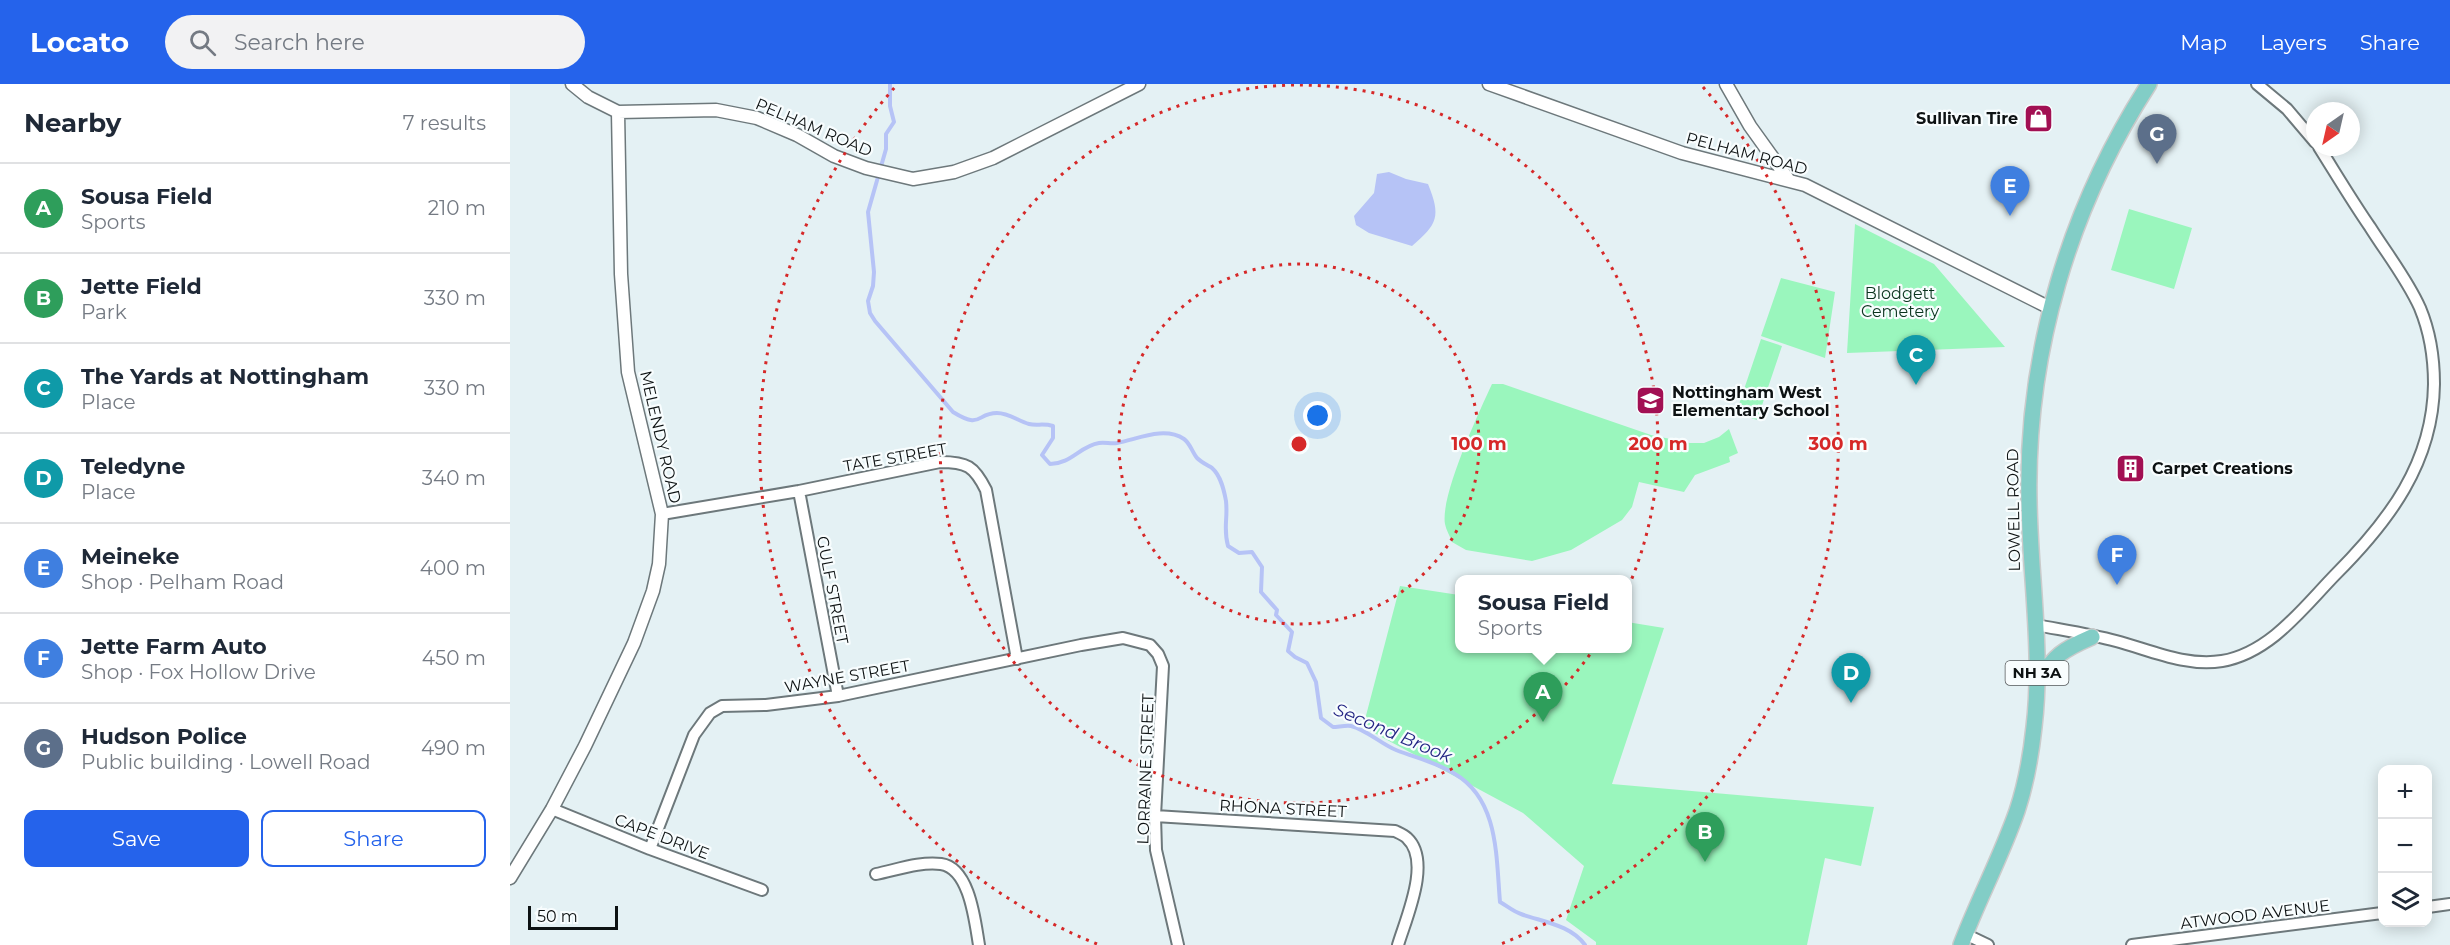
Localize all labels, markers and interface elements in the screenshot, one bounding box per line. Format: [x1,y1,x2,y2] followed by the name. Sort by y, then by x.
[165,15,585,69] search box
[30,25,129,59] text: Locato
[186,26,219,59] icon: search
[234,29,365,56] text: Search here
[2180,30,2227,55] text: Map
[2260,30,2327,55] text: Layers
[2360,30,2420,55] text: Share
[753,94,875,161] street label: PELHAM ROAD
[2023,102,2055,134] shop icon: Sullivan Tire
[2306,102,2360,156] north arrow
[24,107,121,139] text: Nearby
[1916,109,2018,128] place label: Sullivan Tire
[403,111,486,135] text: 7 results
[2138,115,2176,164] pin: G
[1684,128,1810,179] street label: PELHAM ROAD
[1990,166,2030,216] pin: E
[81,183,212,210] text: Sousa Field
[36,196,51,220] text: A
[428,196,486,220] text: 210 m
[81,210,146,234] text: Sports
[81,273,202,300] text: Jette Field
[1861,284,1939,321] park label: Blodgett Cemetery
[36,286,51,310] text: B
[424,286,486,310] text: 330 m
[81,300,127,324] text: Park
[1896,336,1936,385] pin: C
[81,363,369,390] text: The Yards at Nottingham
[636,369,685,505] street label: MELENDY ROAD
[36,376,51,400] text: C
[424,376,486,400] text: 330 m
[1672,383,1830,420] place label: Nottingham West Elementary School
[1635,385,1667,417] school or university icon: Nottingham West Elementary School
[81,390,136,414] text: Place
[1303,401,1332,430] your location
[1451,433,1507,455] text: 100 m
[1628,433,1688,455] text: 200 m
[1807,433,1868,455] text: 300 m
[1289,434,1309,454] centre of rings
[842,439,949,476] street label: TATE STREET
[2003,448,2024,572] street label: LOWELL ROAD
[2115,452,2147,484] building icon: Carpet Creations
[81,453,185,480] text: Teledyne
[2152,459,2293,478] place label: Carpet Creations
[35,466,52,490] text: D
[422,466,486,490] text: 340 m
[81,480,136,504] text: Place
[813,534,852,647] street label: GULF STREET
[2098,536,2136,585] pin: F
[81,543,179,570] text: Meineke
[37,556,50,580] text: E
[420,556,486,580] text: 400 m
[81,570,284,594] text: Shop · Pelham Road
[1455,575,1632,653] popup
[1478,589,1609,616] text: Sousa Field
[1478,616,1542,640] text: Sports
[81,633,267,660] text: Jette Farm Auto
[37,646,50,670] text: F
[422,646,486,670] text: 450 m
[1832,654,1870,703] pin: D
[783,656,912,697] street label: WAYNE STREET
[81,660,316,684] text: Shop · Fox Hollow Drive
[2006,661,2068,685] road number: NH 3A
[1524,672,1562,722] pin: A
[1133,692,1158,845] street label: LORRAINE STREET
[1331,698,1457,768] water label: Second Brook
[81,723,247,750] text: Hudson Police
[36,736,51,760] text: G
[421,736,486,760] text: 490 m
[81,750,371,774] text: Public building · Lowell Road
[2378,765,2432,927] map controls
[2378,765,2432,819] button: +
[1219,796,1348,821] street label: RHONA STREET
[24,810,249,867] button: Save
[261,810,486,867] button: Share
[612,810,712,863] street label: CAPE DRIVE
[1686,812,1724,862] pin: B
[2378,819,2432,873] button: −
[2378,873,2432,927] button: layers
[2179,896,2331,933] street label: ATWOOD AVENUE
[528,903,618,930] scale bar
[537,907,578,926] text: 50 m

